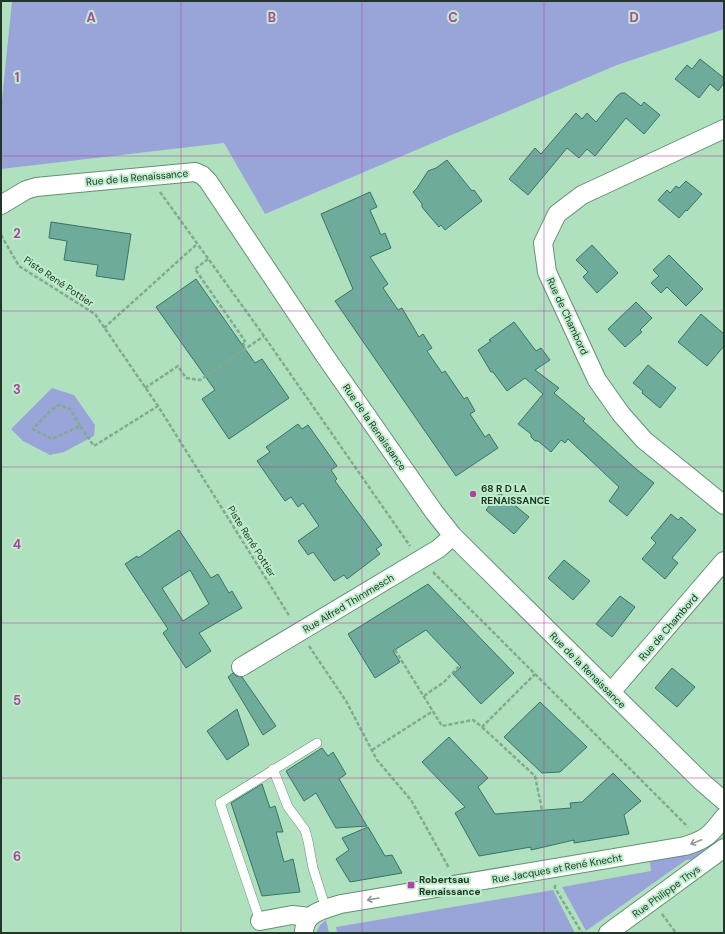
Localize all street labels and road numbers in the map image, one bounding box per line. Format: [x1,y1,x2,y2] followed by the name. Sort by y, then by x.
[85,167,189,188] street label: Rue de la Renaissance
[21,253,96,310] street label: Piste René Pottier
[544,275,591,357] street label: Rue de Chambord
[340,382,409,473] street label: Rue de la Renaissance
[224,503,279,579] street label: Piste René Pottier
[300,571,396,636] street label: Rue Alfred Thimmesch
[636,591,701,663] street label: Rue de Chambord
[547,630,629,711] street label: Rue de la Renaissance
[491,851,623,886] street label: Rue Jacques et René Knecht
[630,862,703,920] street label: Rue Philippe Thys

